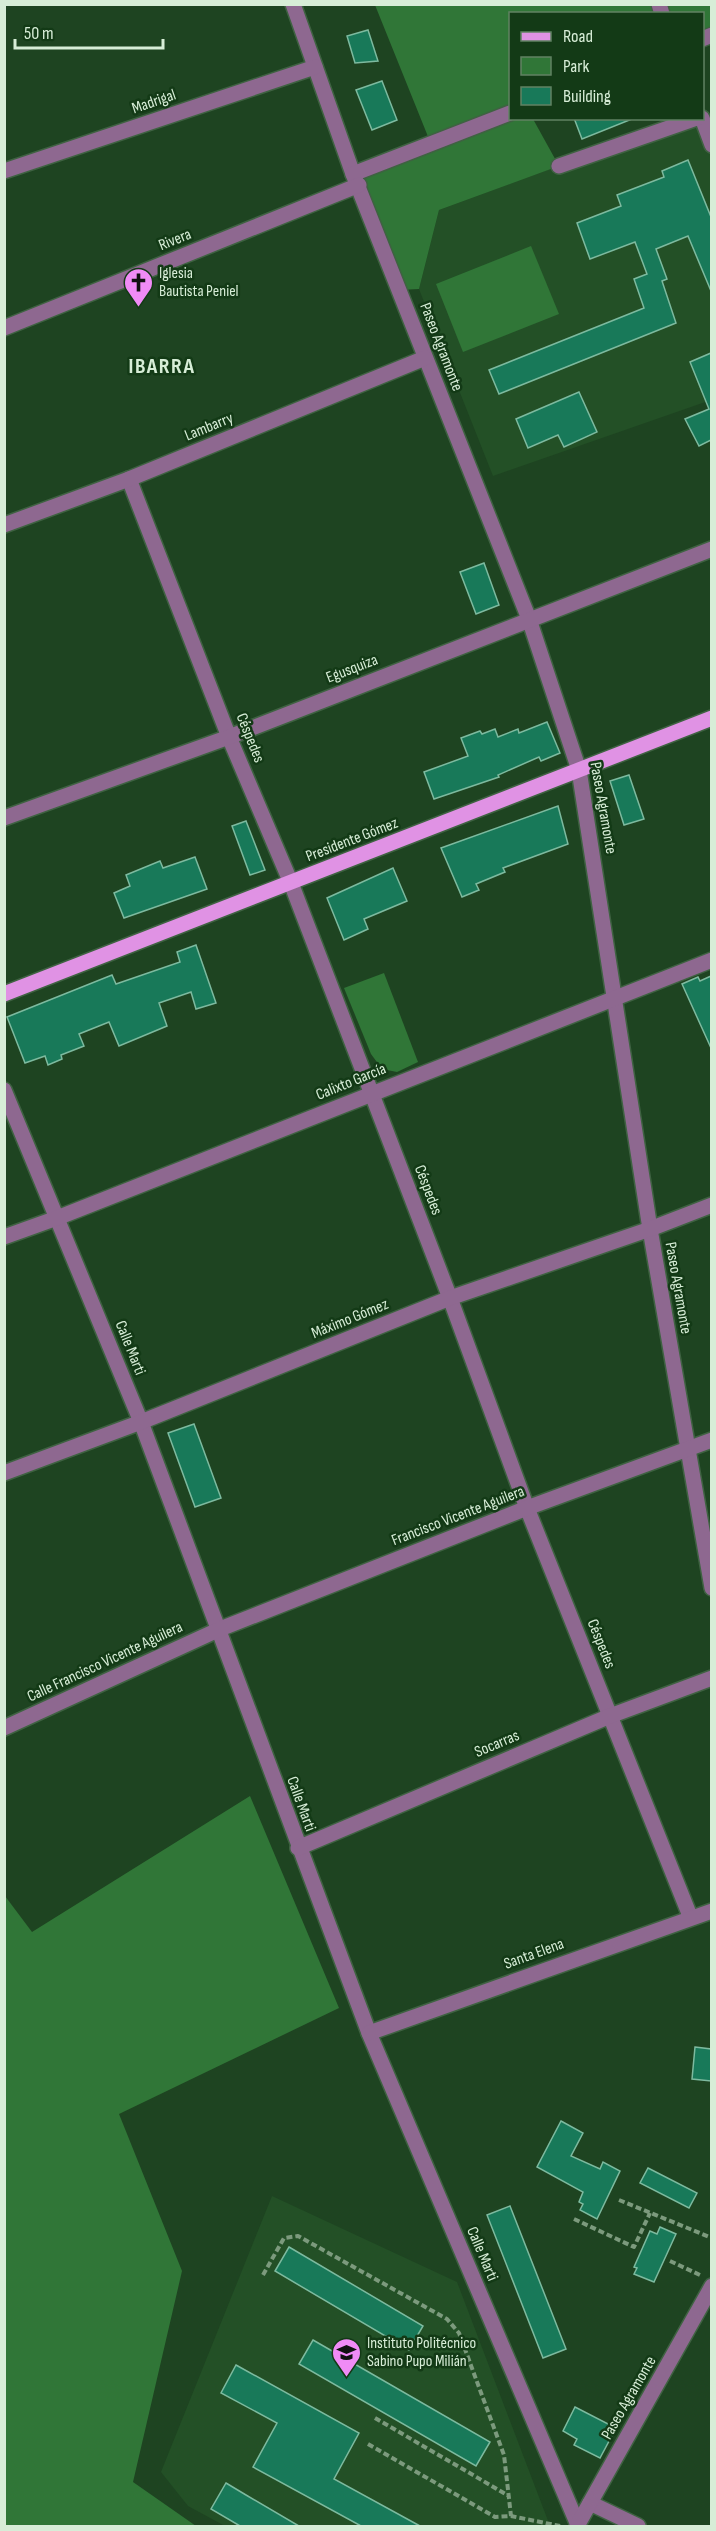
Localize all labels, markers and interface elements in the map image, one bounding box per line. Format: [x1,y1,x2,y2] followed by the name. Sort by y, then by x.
[15,12,164,50] scale bar
[509,12,704,120] legend
[24,23,54,44] text: 50 m
[563,26,593,47] text: Road
[563,56,589,77] text: Park
[130,86,178,118] street label: Madrigal
[563,86,611,107] text: Building
[156,225,194,255] street label: Rivera
[159,264,239,301] place label: Iglesia Bautista Peniel
[122,266,154,308] church icon: Iglesia Bautista Peniel
[415,300,467,394] street label: Paseo Agramonte
[129,353,195,380] district label: IBARRA
[182,409,236,445] street label: Lambarry
[324,651,380,687] street label: Egusquiza
[232,710,269,766] street label: Céspedes
[586,761,620,855] street label: Paseo Agramonte
[303,814,401,866] street label: Presidente Gómez
[313,1059,389,1105] street label: Calixto García
[410,1162,446,1218] street label: Céspedes
[661,1241,695,1335] street label: Paseo Agramonte
[309,1295,391,1343] street label: Máximo Gómez
[111,1318,149,1378] street label: Calle Marti
[389,1482,527,1550] street label: Francisco Vicente Aguilera
[583,1616,620,1672] street label: Céspedes
[24,1618,186,1706] street label: Calle Francisco Vicente Aguilera
[472,1726,522,1762] street label: Socarras
[282,1774,320,1834] street label: Calle Marti
[501,1934,567,1974] street label: Santa Elena
[462,2224,502,2284] street label: Calle Marti
[367,2334,476,2371] place label: Instituto Politécnico Sabino Pupo Milián
[330,2336,362,2378] school or university icon: Instituto Politécnico Sabino Pupo Milián
[598,2353,660,2443] street label: Paseo Agramonte

